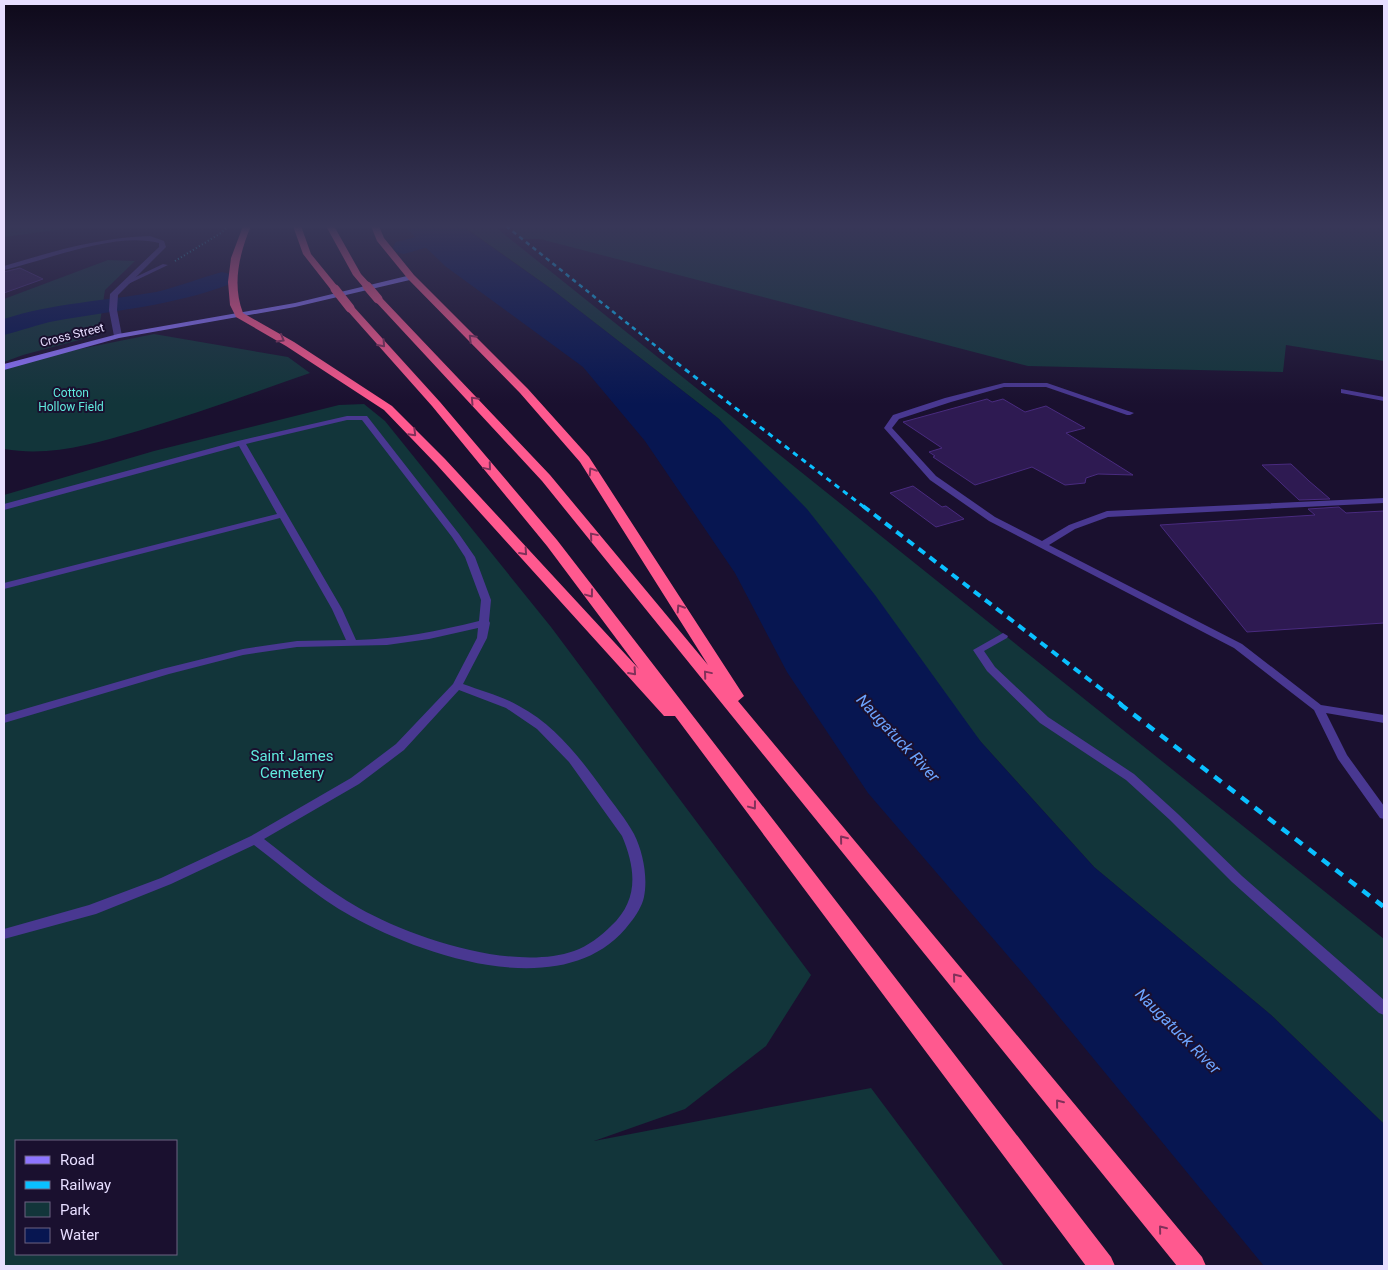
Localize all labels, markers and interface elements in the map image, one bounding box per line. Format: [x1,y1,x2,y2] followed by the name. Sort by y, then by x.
[38,320,106,350] street label: Cross Street
[276,333,285,343] one-way arrow
[469,334,478,343] one-way arrow
[376,339,385,348] one-way arrow
[38,386,104,414] park label: Cotton Hollow Field
[471,397,480,406] one-way arrow
[407,427,416,436] one-way arrow
[483,462,492,471] one-way arrow
[589,468,598,477] one-way arrow
[589,532,598,541] one-way arrow
[518,546,527,555] one-way arrow
[585,588,593,597] one-way arrow
[676,605,686,614] one-way arrow
[627,666,636,675] one-way arrow
[704,671,713,680] one-way arrow
[853,690,944,786] water label: Naugatuck River
[251,747,333,782] park label: Saint James Cemetery
[747,800,756,810] one-way arrow
[840,836,849,845] one-way arrow
[953,974,962,983] one-way arrow
[1131,984,1225,1078] water label: Naugatuck River
[1056,1100,1065,1109] one-way arrow
[15,1140,178,1255] legend
[60,1151,94,1169] text: Road
[60,1176,111,1194] text: Railway
[60,1201,91,1219] text: Park
[1159,1225,1168,1234] one-way arrow
[60,1226,99,1244] text: Water

